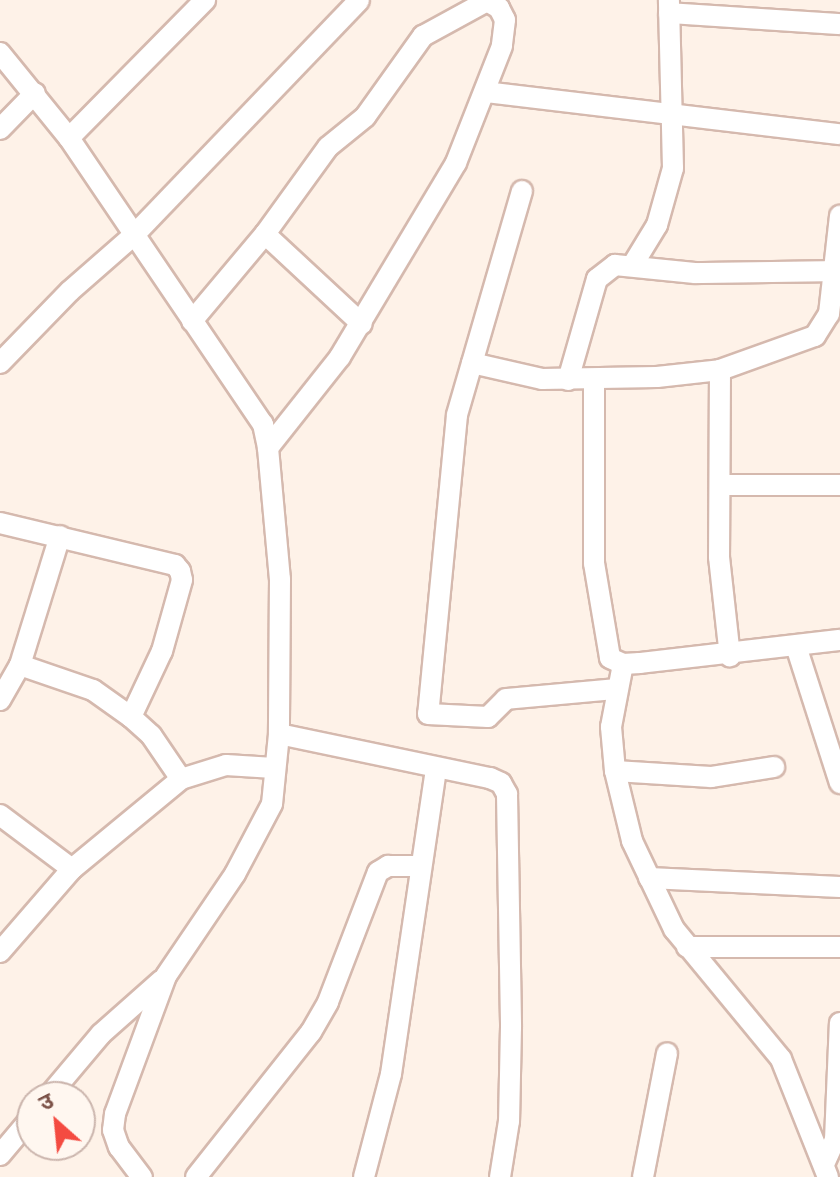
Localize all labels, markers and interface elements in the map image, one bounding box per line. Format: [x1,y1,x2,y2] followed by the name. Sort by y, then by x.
[16,1081,96,1161] north arrow
[34,1086,58,1116] text: उ

